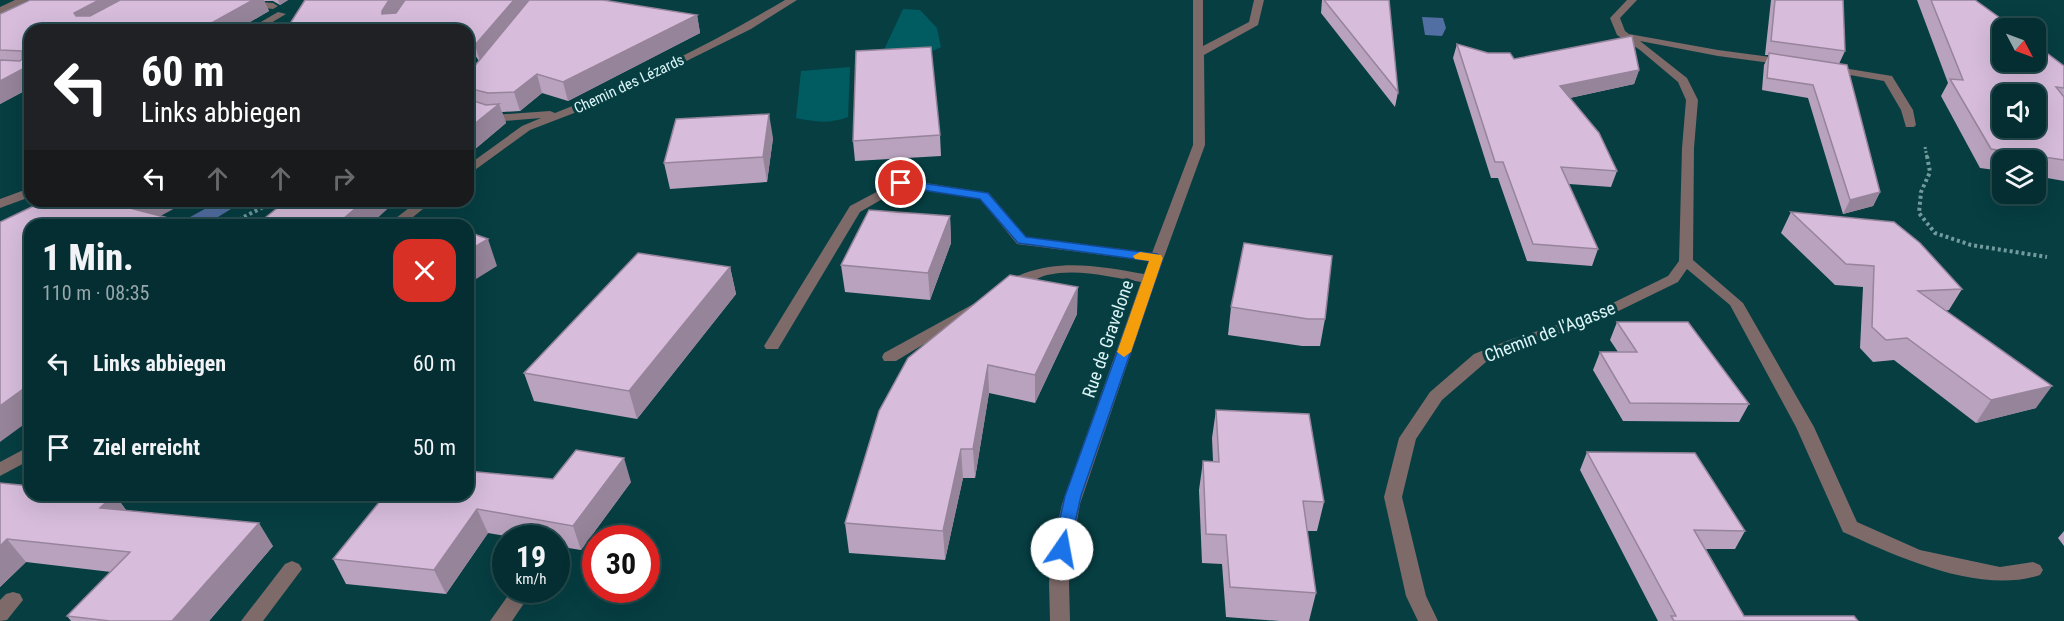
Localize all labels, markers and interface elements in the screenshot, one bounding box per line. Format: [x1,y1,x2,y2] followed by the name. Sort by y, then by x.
[1992,18,2046,72] north arrow
[1992,18,2046,204] map controls
[141,47,224,96] text: 60 m
[42,48,120,126] icon: left
[571,51,687,117] street label: Chemin des Lézards
[1992,84,2046,138] button: sound
[141,97,301,129] text: Links abbiegen
[1992,150,2046,204] button: layers
[875,157,926,208] pin
[138,162,171,195] icon: left
[201,162,234,195] icon: ahead
[264,162,297,195] icon: ahead
[327,162,360,195] icon: right
[884,166,917,199] icon: arrive
[42,237,134,279] text: 1 Min.
[393,239,456,302] button: close
[1078,277,1137,400] street label: Rue de Gravelone
[42,281,149,305] text: 110 m · 08:35
[1481,297,1618,366] street label: Chemin de l'Agasse
[42,347,75,380] icon: left
[93,351,226,376] text: Links abbiegen
[413,351,456,376] text: 60 m
[42,431,75,464] icon: arrive
[93,435,200,460] text: Ziel erreicht
[413,435,456,460] text: 50 m
[1030,517,1094,581] position arrow
[582,525,660,603] speed limit sign: 30
[516,539,546,574] text: 19
[516,570,546,588] text: km/h

